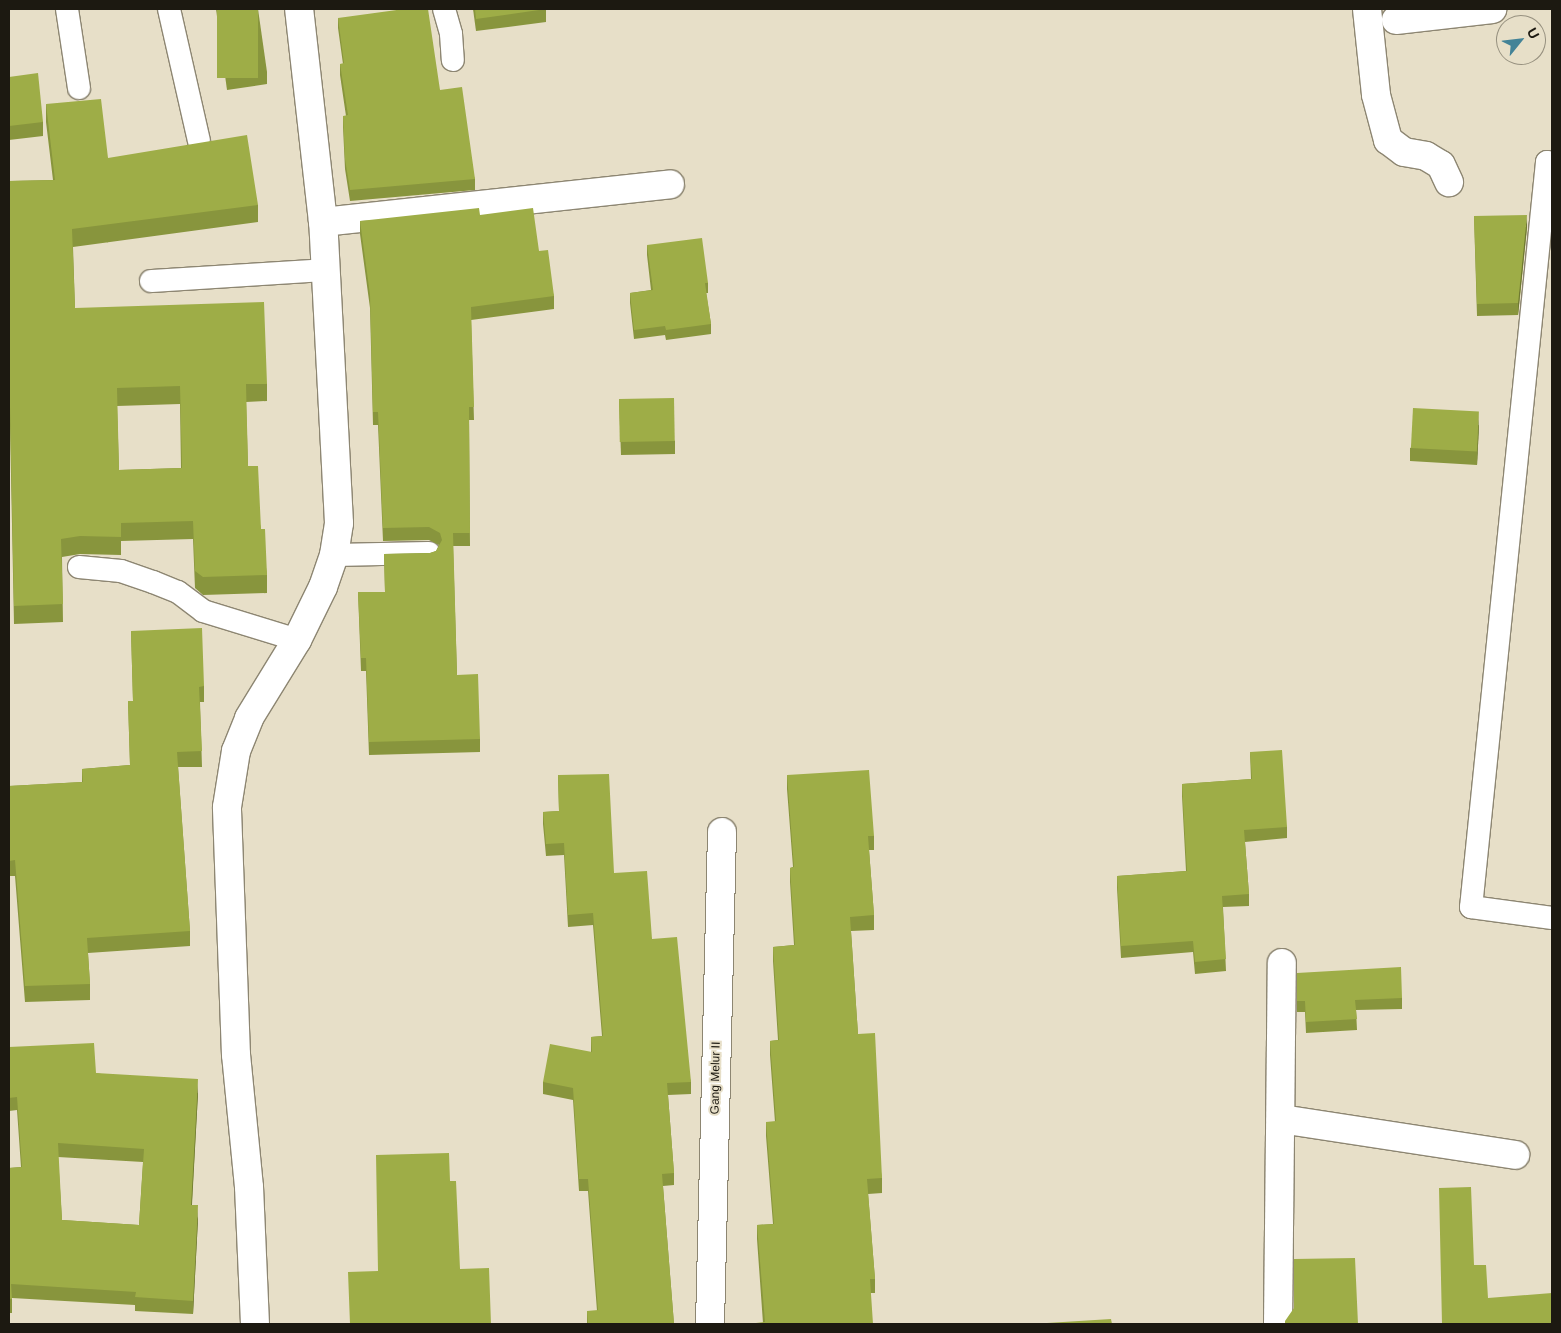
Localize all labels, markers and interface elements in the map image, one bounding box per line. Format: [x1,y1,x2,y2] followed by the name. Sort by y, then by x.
[1496,15,1546,65] north arrow
[1524,25,1543,42] text: U
[708,1042,724,1114] street label: Gang Melur II

